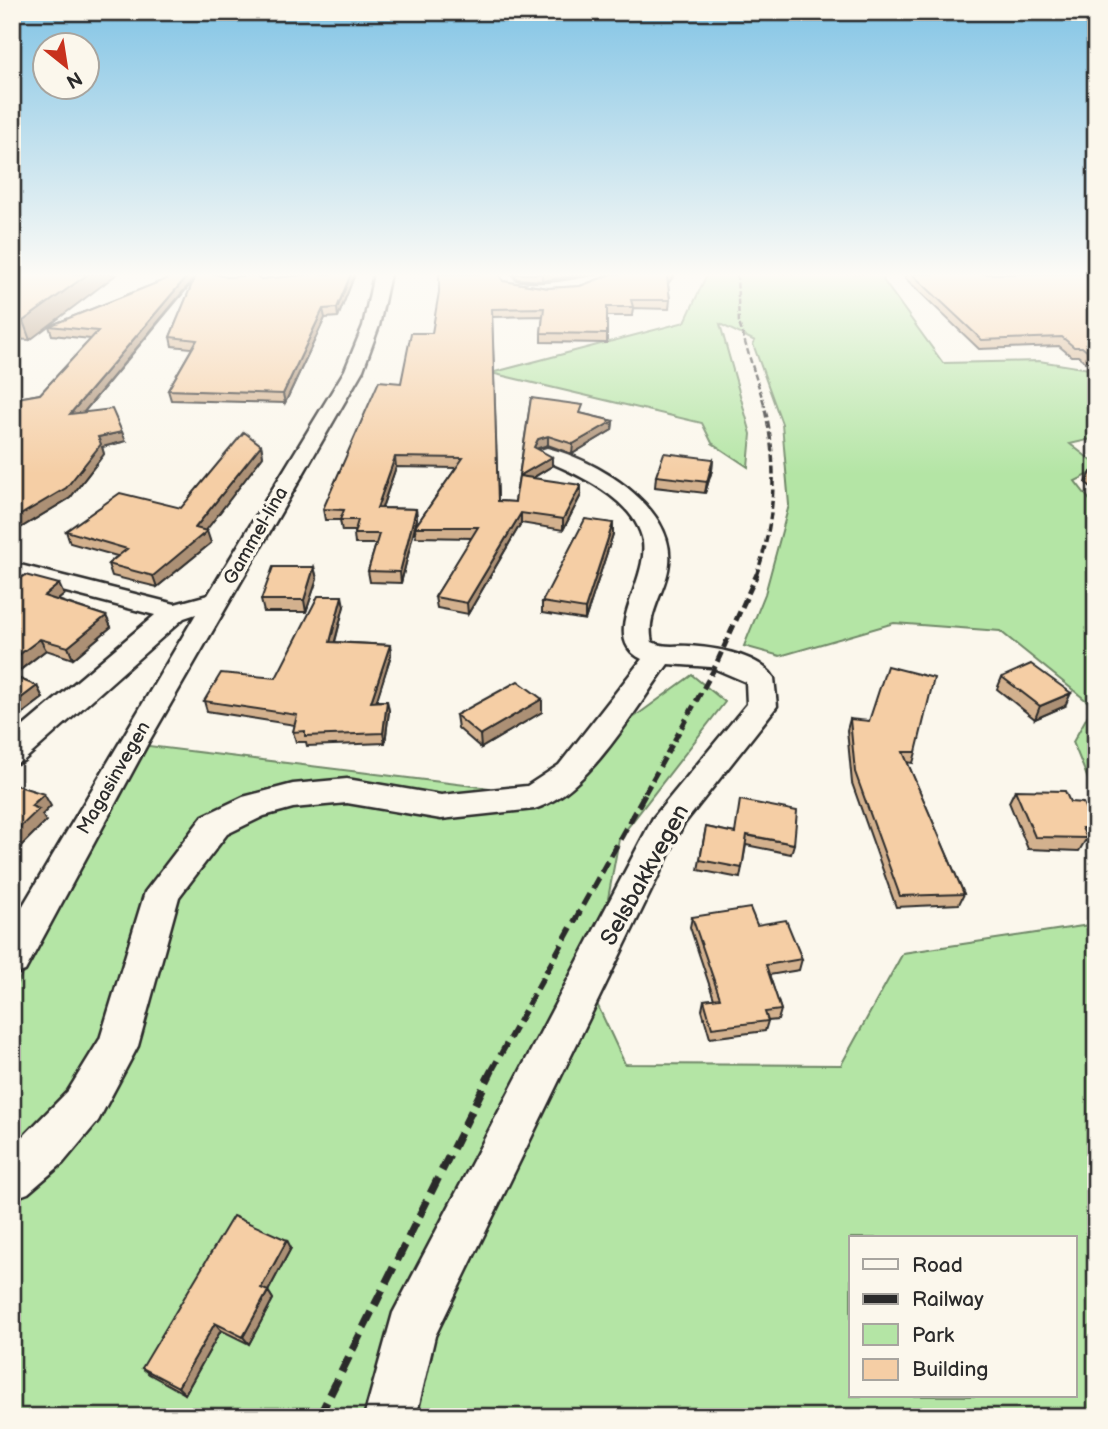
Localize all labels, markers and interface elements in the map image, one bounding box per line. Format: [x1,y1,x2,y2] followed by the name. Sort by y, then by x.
[32,32,102,102] north arrow
[62,66,86,93] text: N
[219,483,293,589] street label: Gammel-lina
[72,717,156,839] street label: Magasinvegen
[595,800,695,950] street label: Selsbakkvegen
[849,1236,1076,1398] legend
[912,1253,963,1278] text: Road
[912,1287,984,1312] text: Railway
[912,1323,955,1348] text: Park
[912,1357,988,1382] text: Building

